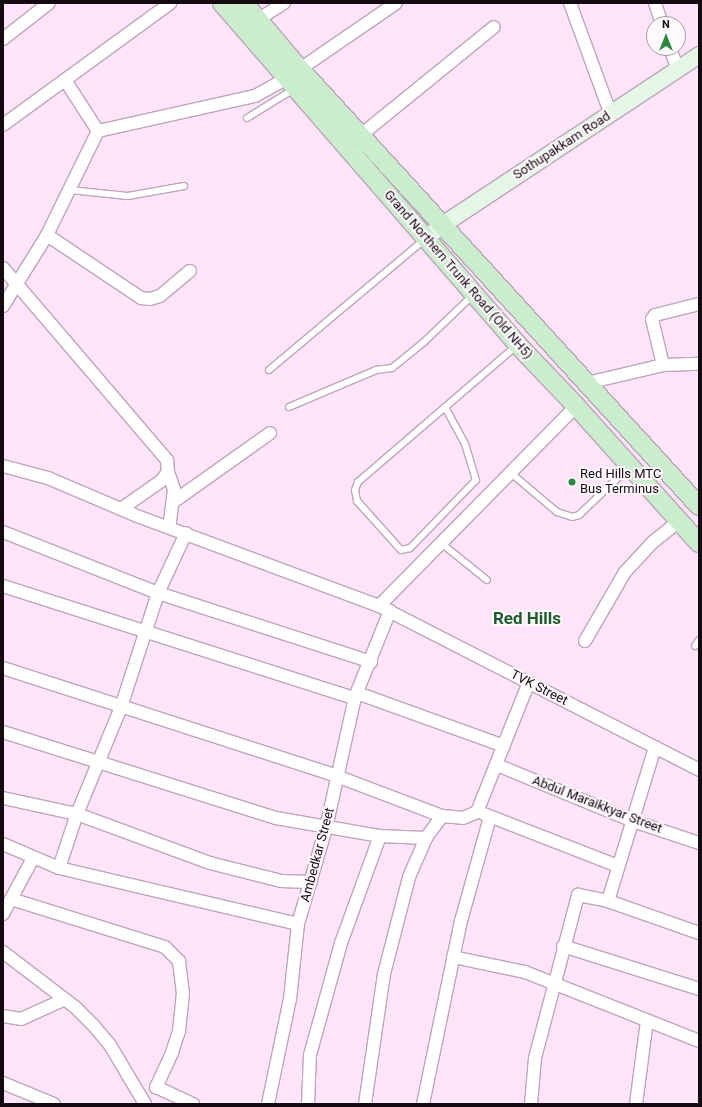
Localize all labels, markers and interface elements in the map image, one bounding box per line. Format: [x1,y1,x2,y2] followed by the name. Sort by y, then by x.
[646,16,686,56] north arrow
[662,18,670,31] text: N
[510,109,614,183] street label: Sothupakkam Road
[380,187,536,363] street label: Grand Northern Trunk Road (Old NH5)
[580,467,661,498] place label: Red Hills MTC Bus Terminus
[567,477,577,487] marker: Red Hills MTC Bus Terminus
[493,609,561,629] district label: Red Hills
[508,667,570,709] street label: TVK Street
[530,773,664,837] street label: Abdul Maraikkyar Street
[298,806,338,904] street label: Ambedkar Street

